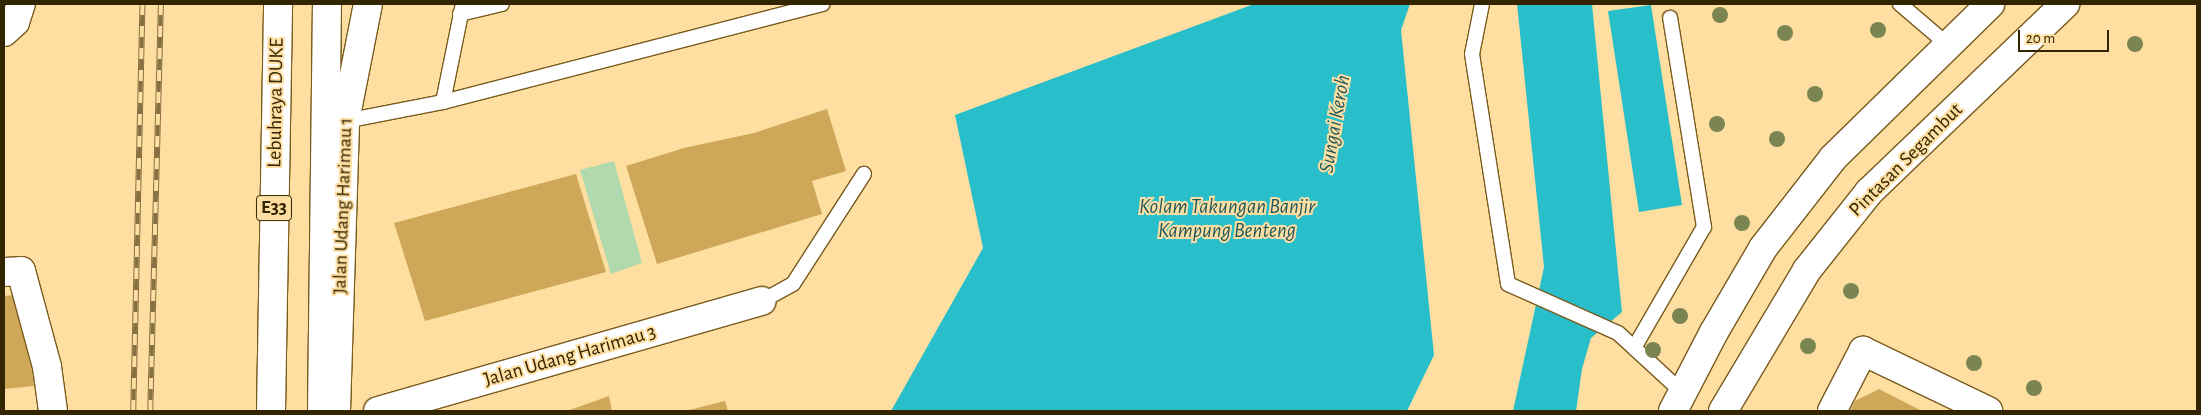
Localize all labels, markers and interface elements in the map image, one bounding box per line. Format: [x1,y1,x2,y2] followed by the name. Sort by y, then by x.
[2021,20,2112,52] scale bar
[2026,31,2055,46] text: 20 m
[263,38,289,168] street label: Lebuhraya DUKE
[1314,73,1356,175] water label: Sungai Keroh
[1844,98,1968,222] street label: Pintasan Segambut
[328,117,358,295] street label: Jalan Udang Harimau 1
[255,192,293,224] road number: E33
[1139,194,1315,244] water label: Kolam Takungan Banjir Kampung Benteng
[481,320,659,392] street label: Jalan Udang Harimau 3

